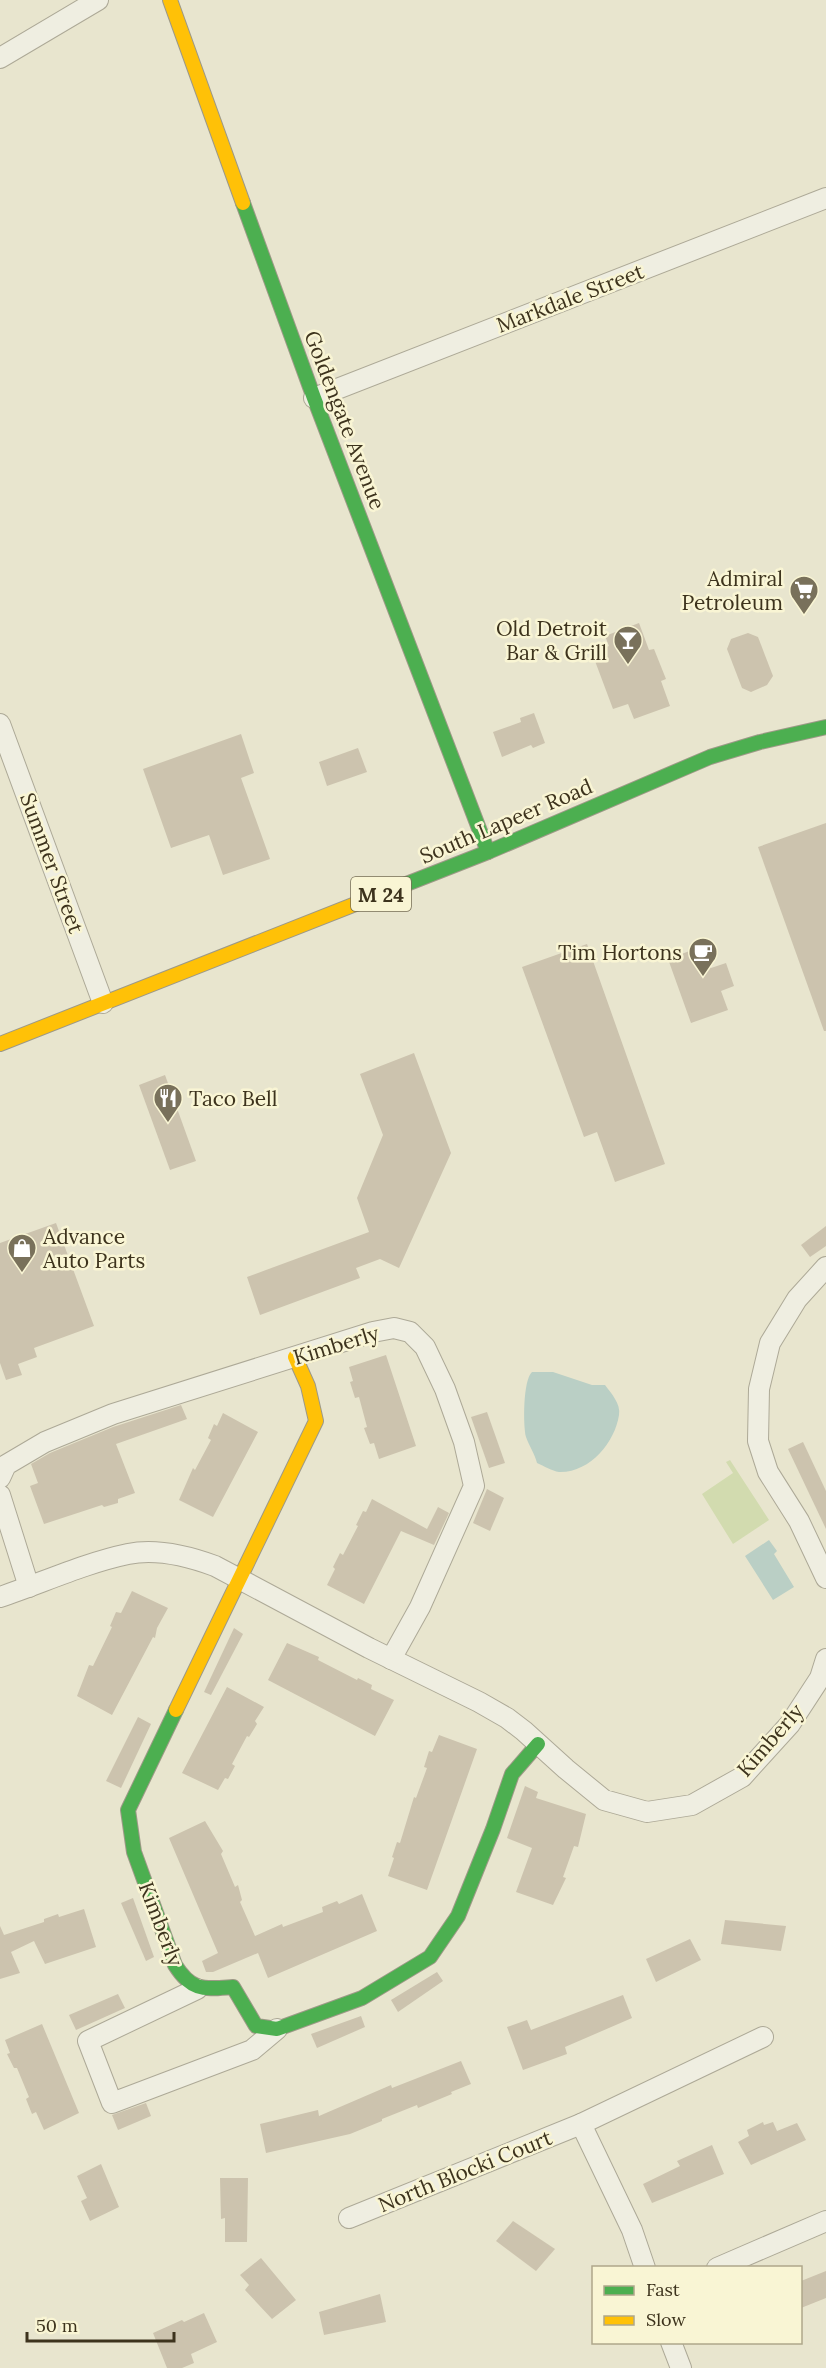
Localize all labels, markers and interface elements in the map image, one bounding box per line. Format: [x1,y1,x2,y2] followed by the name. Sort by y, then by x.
[492,257,648,339] street label: Markdale Street
[298,327,392,513] street label: Goldengate Avenue
[681,565,783,616] place label: Admiral Petroleum
[788,574,820,616] supermarket icon: Admiral Petroleum
[496,615,608,666] place label: Old Detroit Bar & Grill
[612,624,644,666] bar icon: Old Detroit Bar & Grill
[416,772,596,870] street label: South Lapeer Road
[14,789,90,938] street label: Summer Street
[351,877,411,911] road number: M 24
[687,936,719,978] cafe icon: Tim Hortons
[558,939,682,966] place label: Tim Hortons
[152,1082,184,1124] restaurant icon: Taco Bell
[189,1085,278,1112] place label: Taco Bell
[42,1223,145,1274] place label: Advance Auto Parts
[6,1232,38,1274] shop icon: Advance Auto Parts
[290,1319,382,1371] street label: Kimberly
[731,1698,809,1782] street label: Kimberly
[133,1878,189,1970] street label: Kimberly
[374,2123,557,2218] street label: North Blocki Court
[592,2266,802,2344] legend
[646,2278,680,2301] text: Fast
[27,2305,174,2343] scale bar
[646,2308,686,2331] text: Slow
[36,2314,78,2337] text: 50 m

